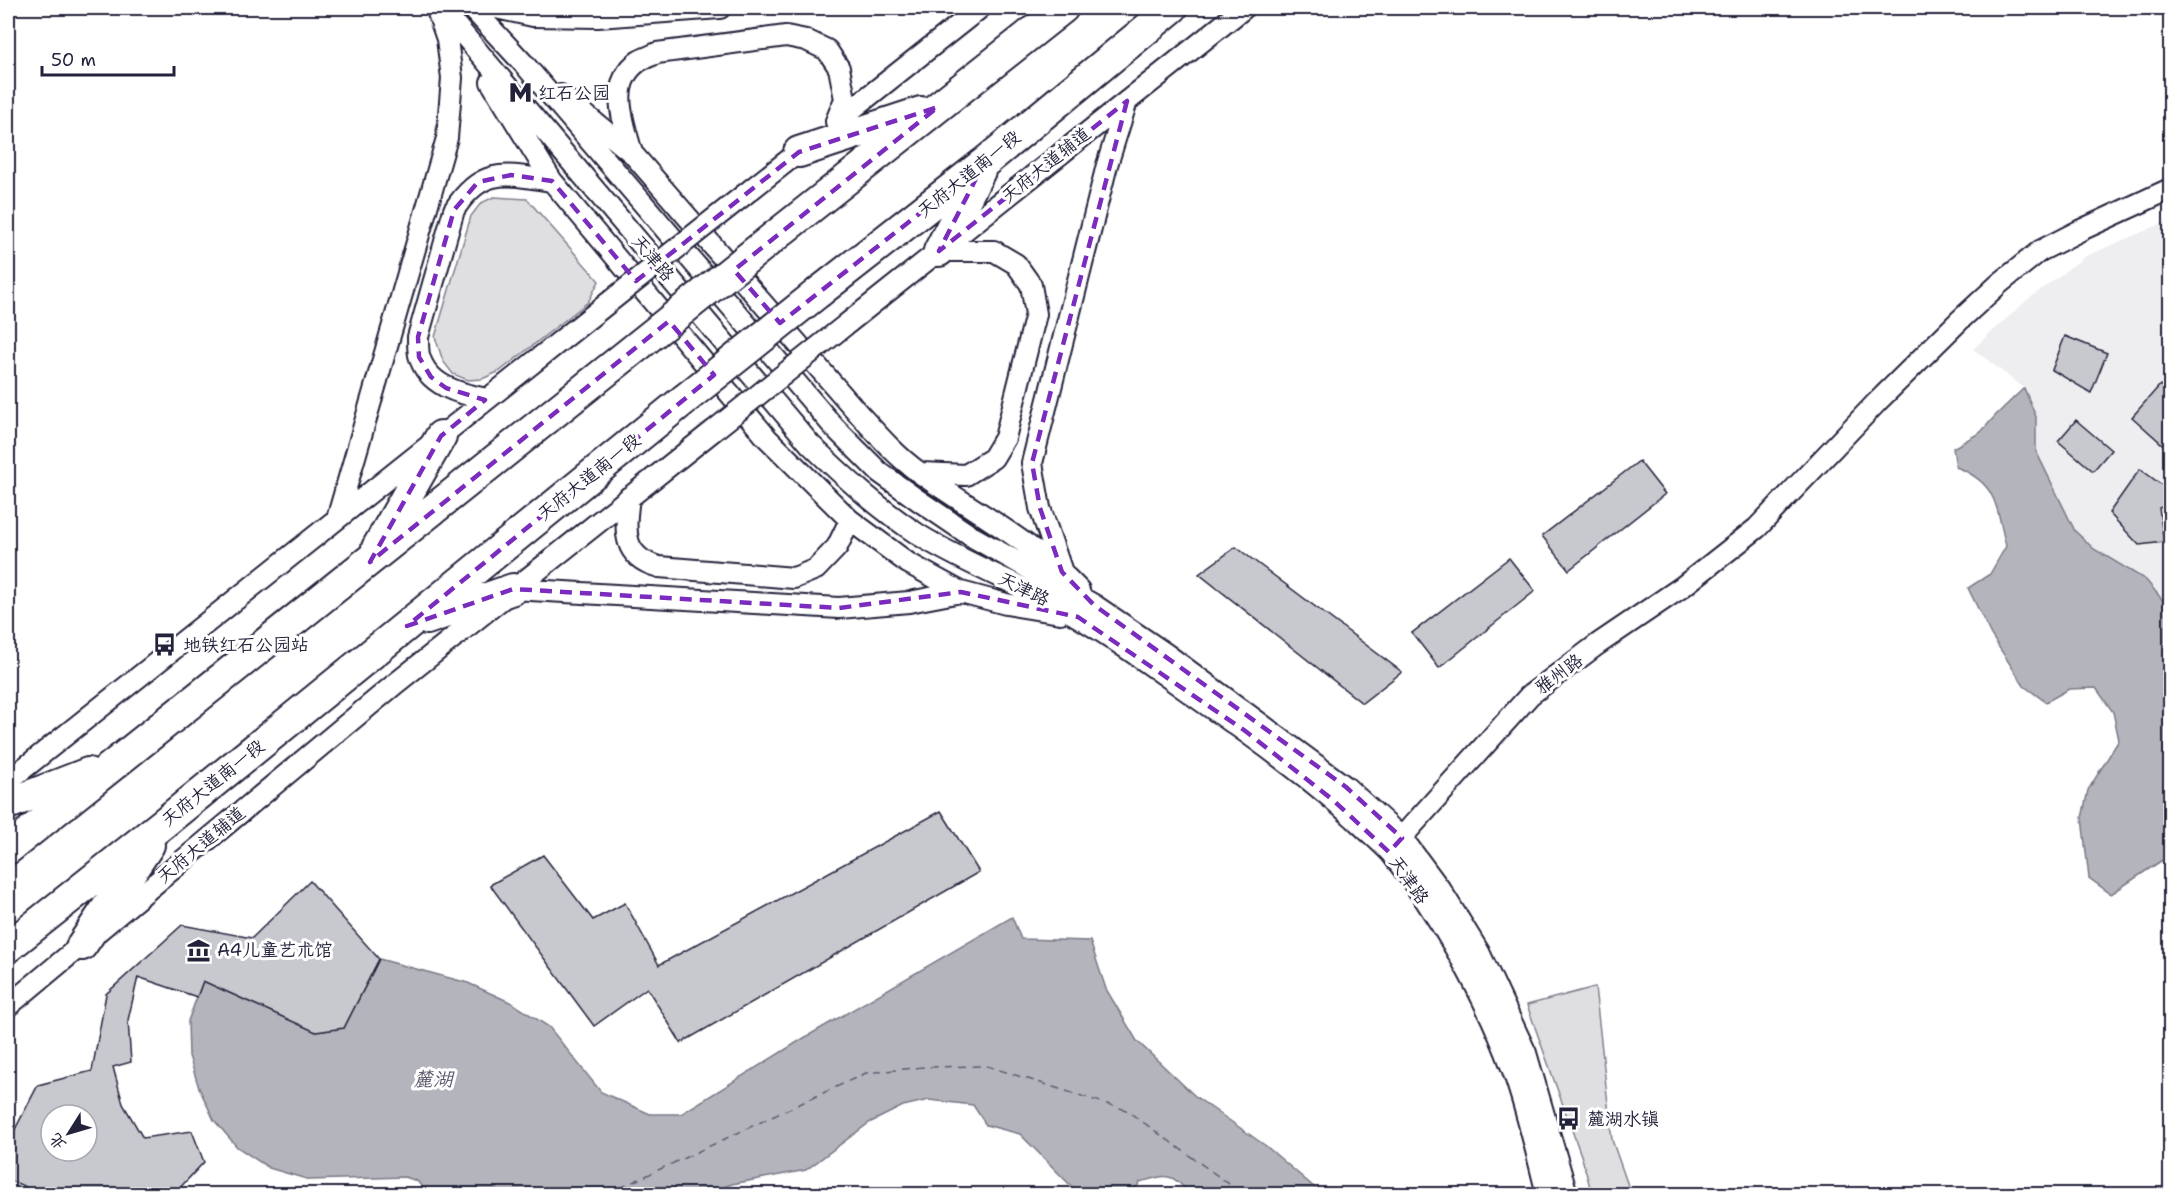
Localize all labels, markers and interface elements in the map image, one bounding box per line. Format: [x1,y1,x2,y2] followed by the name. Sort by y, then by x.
[42,39,174,77] scale bar
[51,48,96,72] text: 50 m
[507,80,533,106] metro station icon: 红石公园
[538,81,610,105] place label: 红石公园
[996,122,1096,208] street label: 天府大道辅道
[912,125,1026,223] street label: 天府大道南一段
[626,230,680,286] street label: 天津路
[532,428,646,526] street label: 天府大道南一段
[994,566,1054,612] street label: 天津路
[152,632,178,658] bus stop icon: 地铁红石公园站
[183,633,309,657] place label: 地铁红石公园站
[1530,648,1588,700] street label: 雅州路
[156,734,270,832] street label: 天府大道南一段
[152,801,250,889] street label: 天府大道辅道
[1384,851,1434,909] street label: 天津路
[186,937,212,963] museum icon: A4儿童艺术馆
[217,938,332,962] place label: A4儿童艺术馆
[413,1066,455,1092] water label: 麓湖
[39,1103,99,1163] north arrow
[1556,1106,1582,1132] bus stop icon: 麓湖水镇
[1587,1107,1659,1131] place label: 麓湖水镇
[44,1129,71,1154] text: 北

